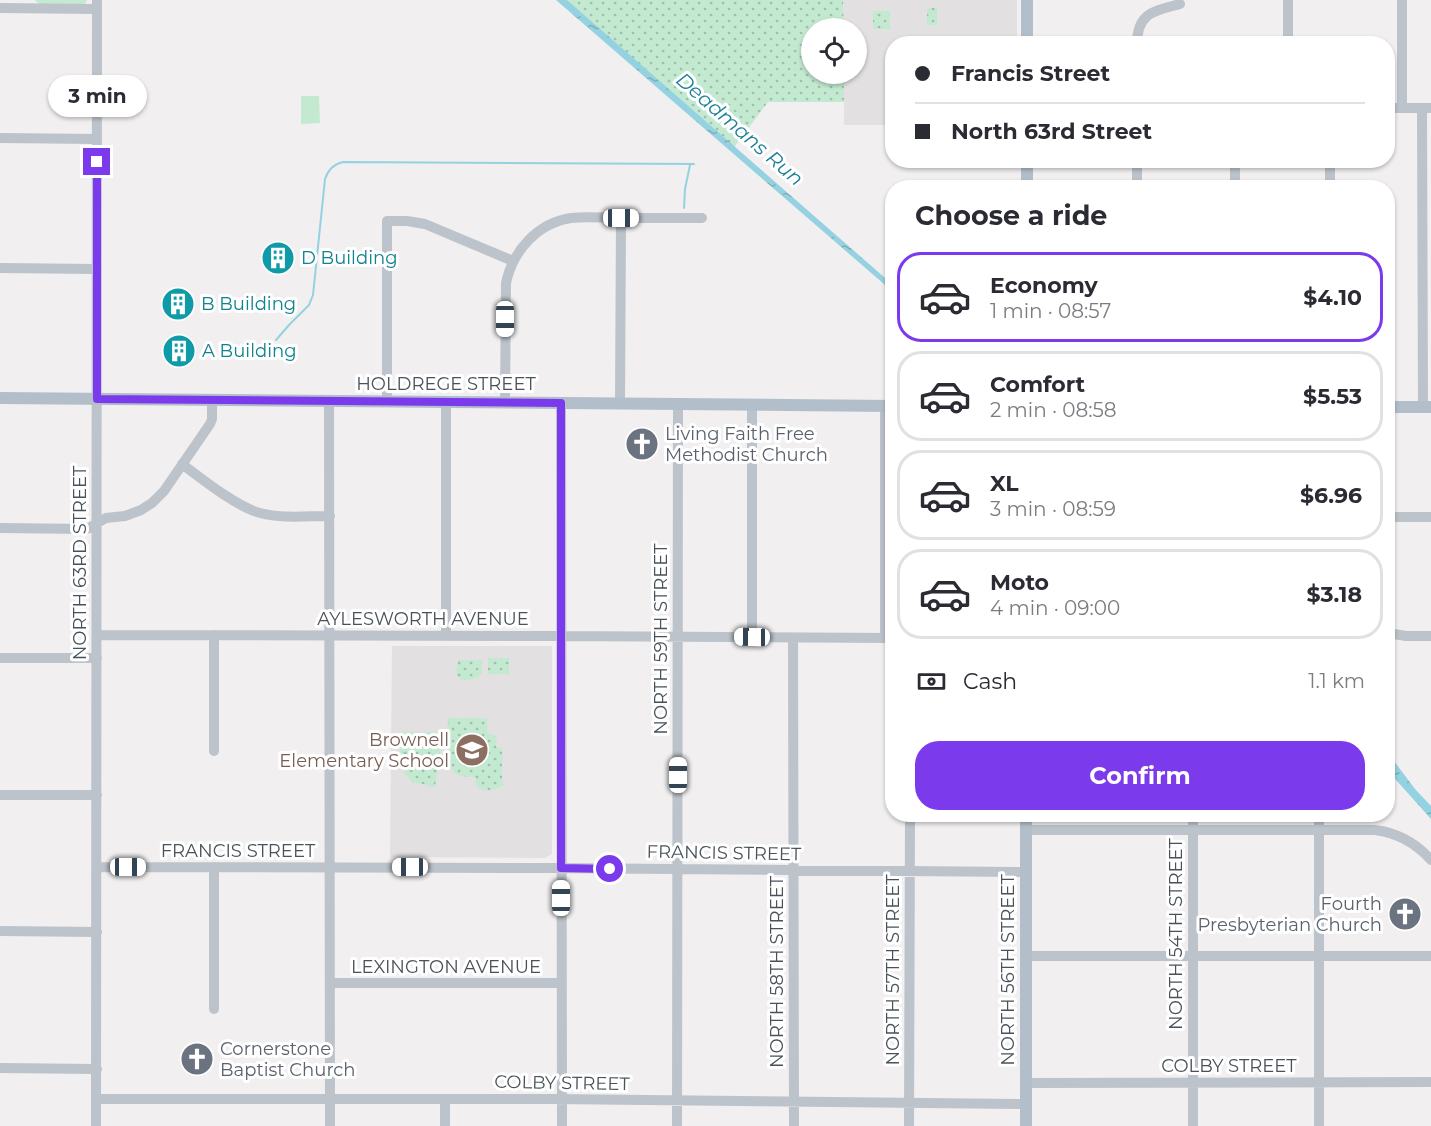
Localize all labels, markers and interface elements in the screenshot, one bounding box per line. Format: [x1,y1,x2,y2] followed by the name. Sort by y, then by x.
[801,18,867,84] map controls
[801,18,867,84] button: locate
[951,60,1110,87] text: Francis Street
[672,67,808,191] water label: Deadmans Run
[48,75,146,117] callout: 3 min
[68,84,127,108] text: 3 min
[951,118,1152,145] text: North 63rd Street
[83,148,110,175] route end
[915,199,1107,232] text: Choose a ride
[603,209,639,227] car
[260,240,296,276] building icon: D Building
[301,247,397,269] place label: D Building
[918,270,972,324] icon: car
[990,272,1098,299] text: Economy
[1303,284,1362,311] text: $4.10
[160,286,196,322] building icon: B Building
[201,293,296,315] place label: B Building
[990,299,1111,323] text: 1 min · 08:57
[496,301,514,337] car
[161,333,197,369] building icon: A Building
[202,340,297,362] place label: A Building
[918,369,972,423] icon: car
[990,371,1085,398] text: Comfort
[356,373,536,395] street label: HOLDREGE STREET
[1303,383,1362,410] text: $5.53
[990,398,1117,422] text: 2 min · 08:58
[665,423,828,466] place label: Living Faith Free Methodist Church
[624,426,660,462] church icon: Living Faith Free Methodist Church
[69,465,91,660] street label: NORTH 63RD STREET
[918,468,972,522] icon: car
[990,470,1019,497] text: XL
[1300,482,1362,509] text: $6.96
[990,497,1116,521] text: 3 min · 08:59
[650,543,672,735] street label: NORTH 59TH STREET
[918,567,972,621] icon: car
[990,569,1049,596] text: Moto
[1306,581,1362,608] text: $3.18
[990,596,1120,620] text: 4 min · 09:00
[317,608,529,630] street label: AYLESWORTH AVENUE
[734,628,770,646] car
[915,665,948,698] icon: cash
[963,668,1017,695] text: Cash
[1308,669,1365,693] text: 1.1 km
[279,729,449,772] place label: Brownell Elementary School
[454,732,490,768] school or university icon: Brownell Elementary School
[915,741,1365,810] button: Confirm
[669,757,687,793] car
[1165,837,1187,1030] street label: NORTH 54TH STREET
[161,840,316,862] street label: FRANCIS STREET
[647,841,802,865] street label: FRANCIS STREET
[596,855,623,882] route start
[110,858,146,876] car
[392,858,428,876] car
[882,874,904,1066] street label: NORTH 57TH STREET
[997,874,1019,1066] street label: NORTH 56TH STREET
[766,875,788,1068] street label: NORTH 58TH STREET
[552,880,570,916] car
[1198,893,1382,936] place label: Fourth Presbyterian Church
[1387,896,1423,932] church icon: Fourth Presbyterian Church
[351,956,541,978] street label: LEXINGTON AVENUE
[220,1038,356,1081] place label: Cornerstone Baptist Church
[179,1041,215,1077] church icon: Cornerstone Baptist Church
[1161,1055,1297,1077] street label: COLBY STREET
[494,1071,631,1095] street label: COLBY STREET

